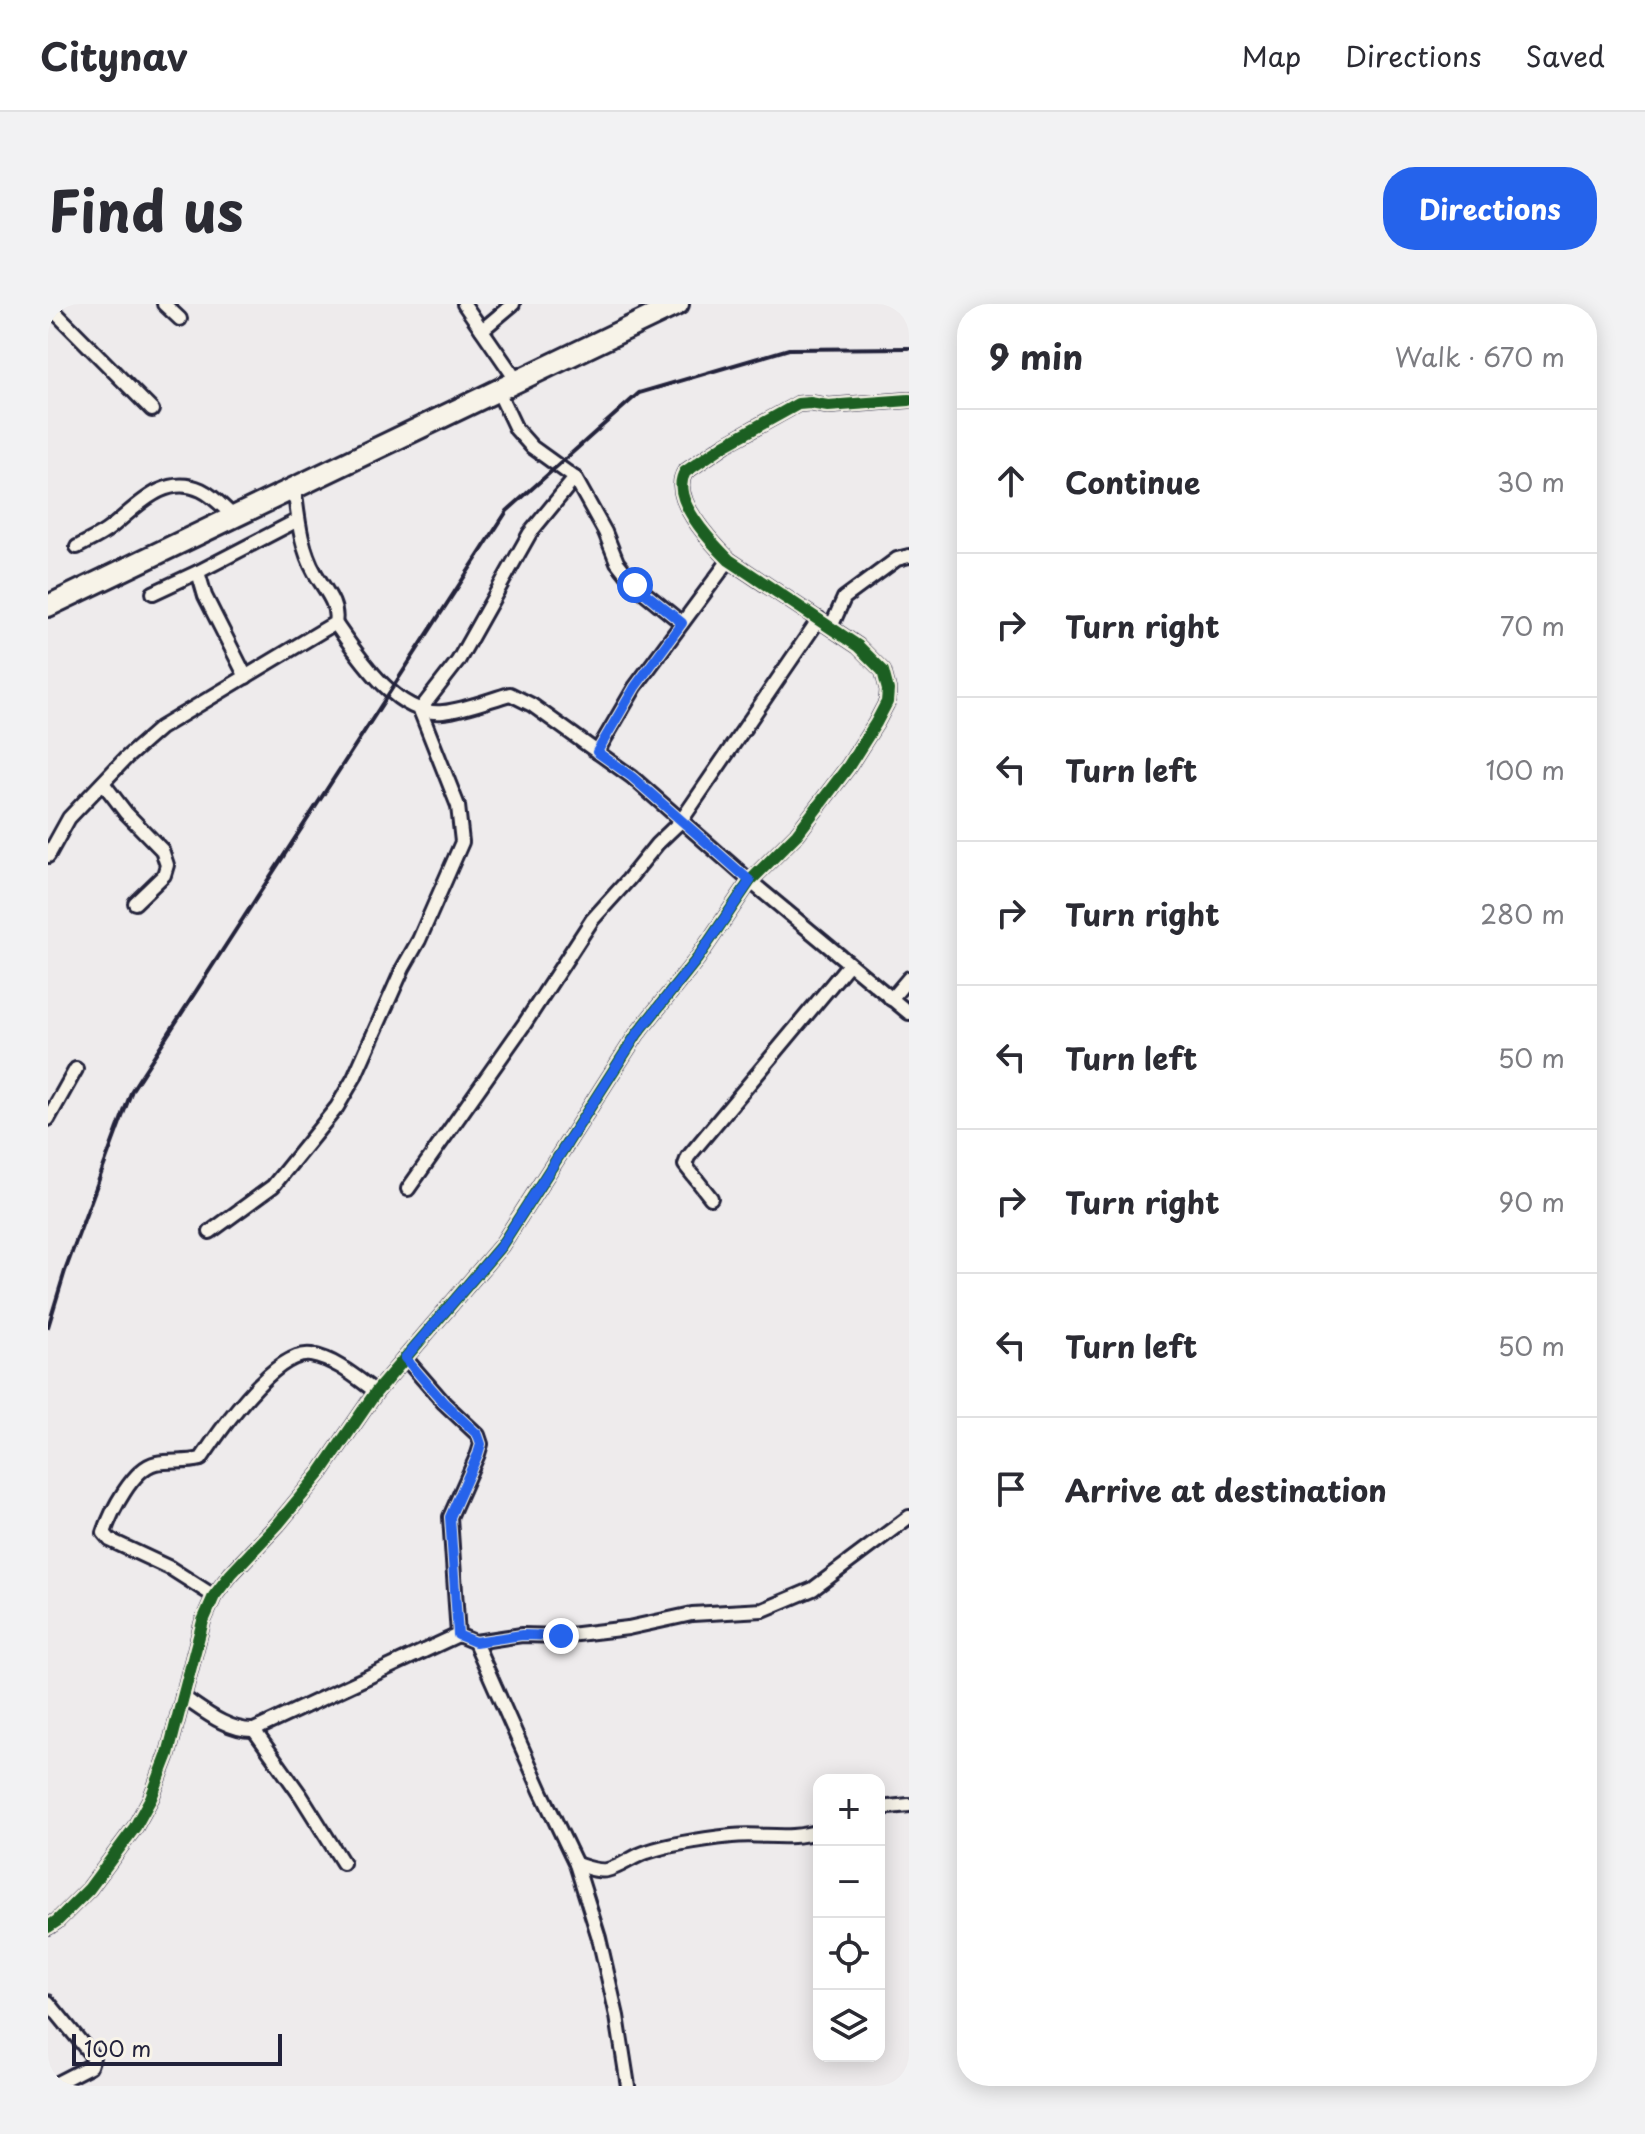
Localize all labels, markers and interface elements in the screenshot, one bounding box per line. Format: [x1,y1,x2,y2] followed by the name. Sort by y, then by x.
[40,27,188,84] text: Citynav
[1242,34,1301,77] text: Map
[1345,34,1482,77] text: Directions
[1526,34,1605,77] text: Saved
[48,166,244,251] text: Find us
[1383,167,1597,250] button: Directions
[989,330,1083,382] text: 9 min
[1395,337,1565,376] text: Walk · 670 m
[989,459,1033,503] icon: ahead
[1065,459,1200,504] text: Continue
[1497,462,1565,501] text: 30 m
[617,567,653,603] route start
[989,603,1033,647] icon: right
[1065,603,1220,648] text: Turn right
[1500,606,1565,645] text: 70 m
[989,747,1033,791] icon: left
[1065,747,1197,792] text: Turn left
[1485,750,1565,789] text: 100 m
[989,891,1033,935] icon: right
[1065,891,1220,936] text: Turn right
[1480,894,1565,933] text: 280 m
[989,1035,1033,1079] icon: left
[1065,1035,1197,1080] text: Turn left
[1498,1038,1565,1077] text: 50 m
[989,1179,1033,1223] icon: right
[1065,1179,1220,1224] text: Turn right
[1498,1182,1565,1221] text: 90 m
[989,1323,1033,1367] icon: left
[1065,1323,1197,1368] text: Turn left
[1498,1326,1565,1365] text: 50 m
[989,1467,1033,1511] icon: arrive
[1065,1467,1387,1512] text: Arrive at destination
[543,1618,579,1654] route end
[813,1774,885,2062] map controls
[813,1774,885,1846] button: +
[813,1846,885,1918] button: −
[813,1918,885,1990] button: locate
[813,1990,885,2062] button: layers
[72,2030,282,2066] scale bar
[84,2031,151,2064] text: 100 m

